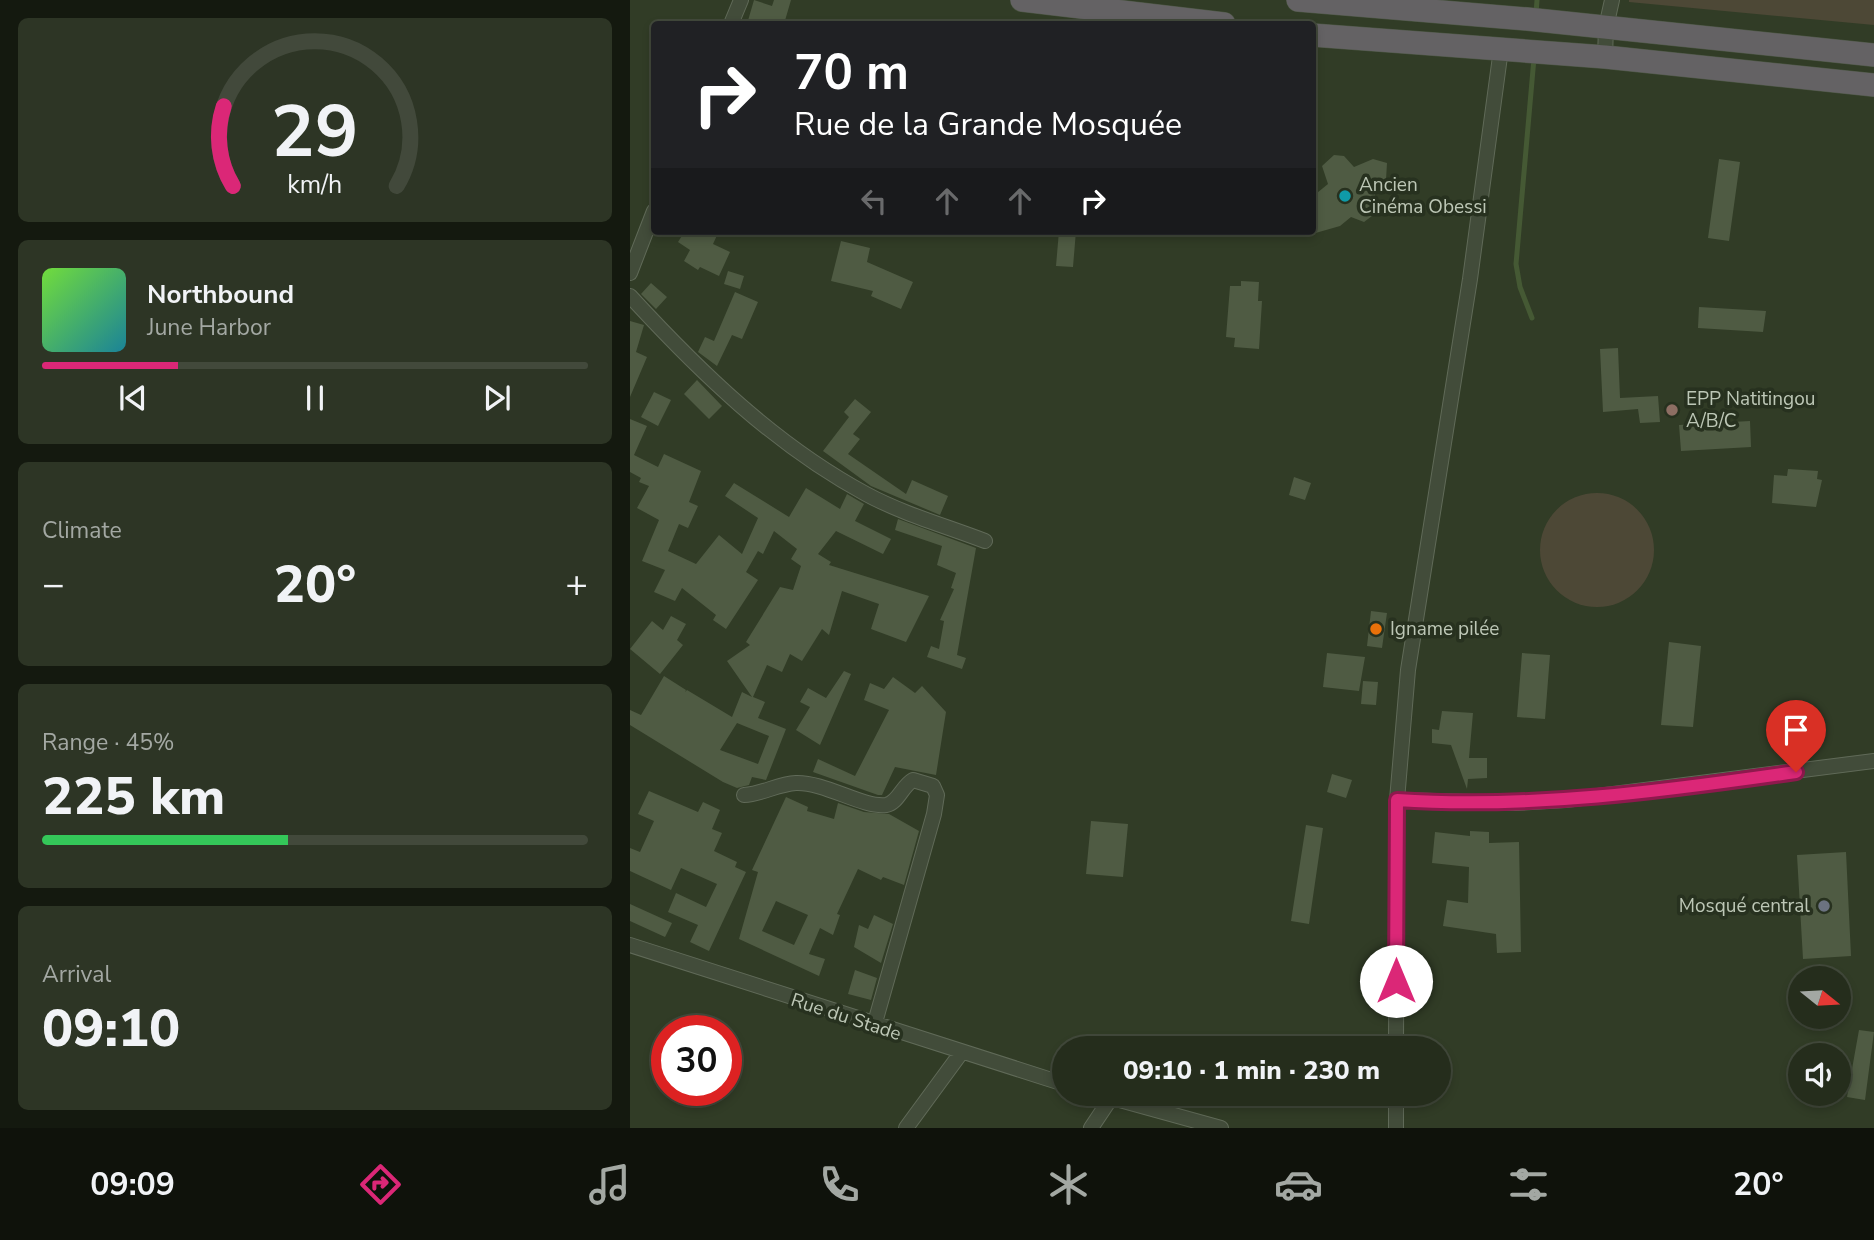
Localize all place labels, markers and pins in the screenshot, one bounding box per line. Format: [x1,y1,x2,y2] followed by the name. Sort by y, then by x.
[1359,172,1487,220] place label: Ancien Cinéma Obessi
[1337,188,1353,204] marker: Ancien Cinéma Obessi
[1686,386,1815,434] place label: EPP Natitingou A/B/C
[1664,402,1680,418] marker: EPP Natitingou A/B/C
[1390,616,1499,642] place label: Igname pilée
[1368,621,1384,637] marker: Igname pilée
[1766,700,1826,772] pin
[1679,893,1810,919] place label: Mosqué central
[1816,898,1832,914] marker: Mosqué central

